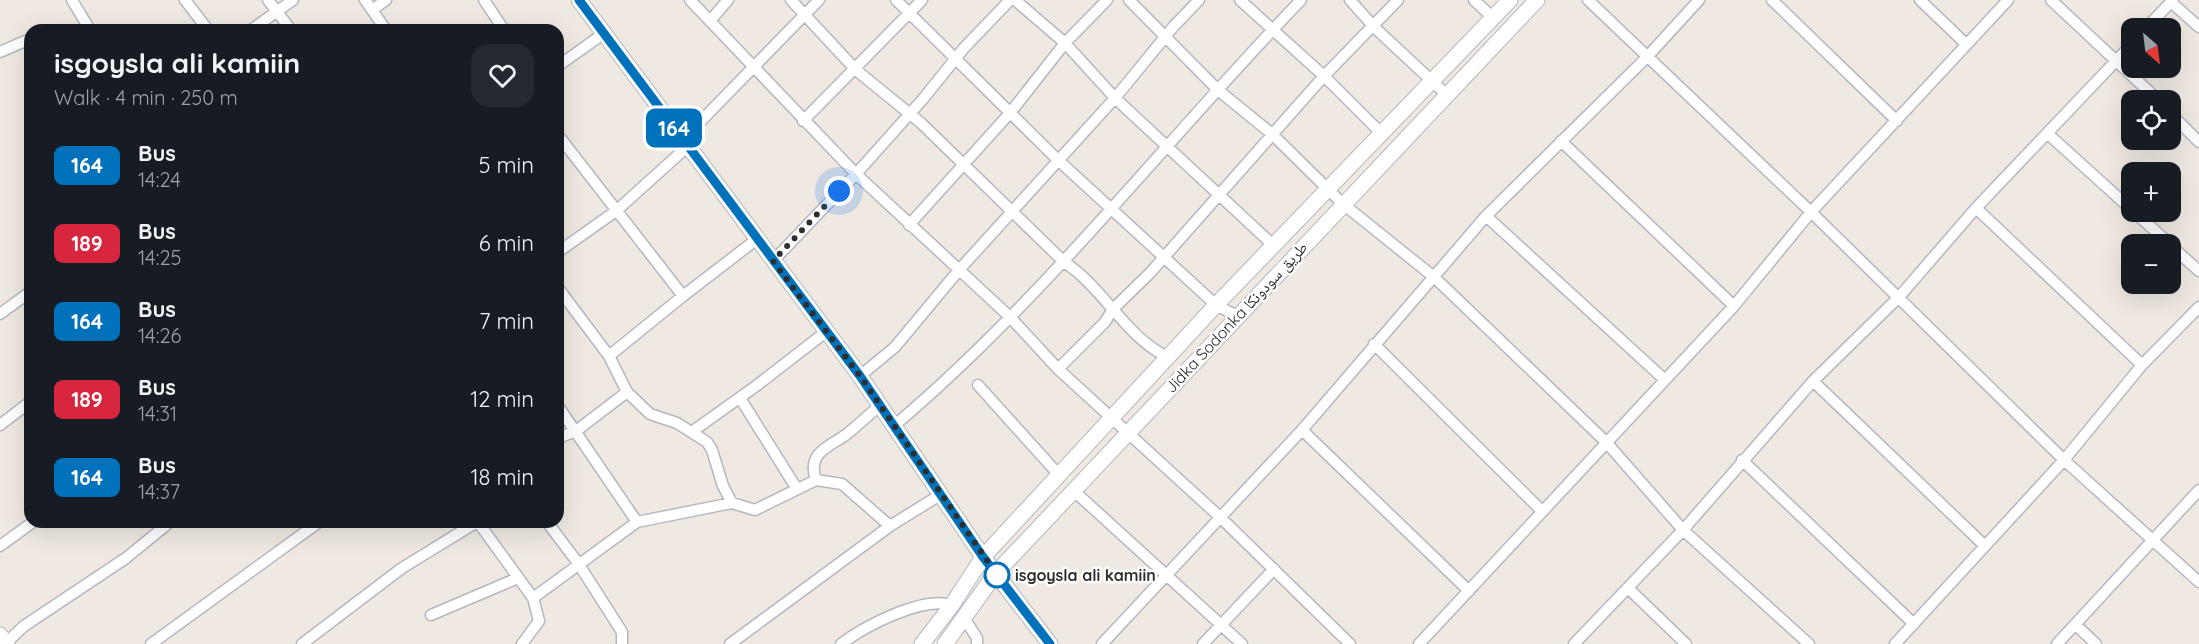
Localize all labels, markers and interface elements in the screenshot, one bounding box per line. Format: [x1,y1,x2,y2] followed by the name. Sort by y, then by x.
[2121,18,2181,78] north arrow
[2121,18,2181,294] map controls
[471,44,534,107] button: heart
[54,45,300,80] text: isgoysla ali kamiin
[54,85,238,110] text: Walk · 4 min · 250 m
[2121,90,2181,150] button: locate
[640,108,708,148] line badge: 164
[658,115,690,141] text: 164
[138,139,176,167] text: Bus
[479,151,534,179] text: 5 min
[71,152,103,178] text: 164
[2121,162,2181,222] button: +
[138,167,181,192] text: 14:24
[824,176,854,206] your location
[138,217,176,245] text: Bus
[479,229,534,257] text: 6 min
[71,230,103,256] text: 189
[2121,234,2181,294] button: −
[1161,237,1312,398] street label: Jidka Sodonka طريق سودونكا
[138,245,181,270] text: 14:25
[138,295,176,323] text: Bus
[479,307,534,335] text: 7 min
[71,308,103,334] text: 164
[138,323,181,348] text: 14:26
[138,373,176,401] text: Bus
[470,385,534,413] text: 12 min
[71,386,103,412] text: 189
[138,401,177,426] text: 14:31
[138,451,176,479] text: Bus
[470,463,534,491] text: 18 min
[71,464,103,490] text: 164
[138,479,180,504] text: 14:37
[984,562,1010,588] marker: isgoysla ali kamiin
[1015,565,1156,585] place label: isgoysla ali kamiin

